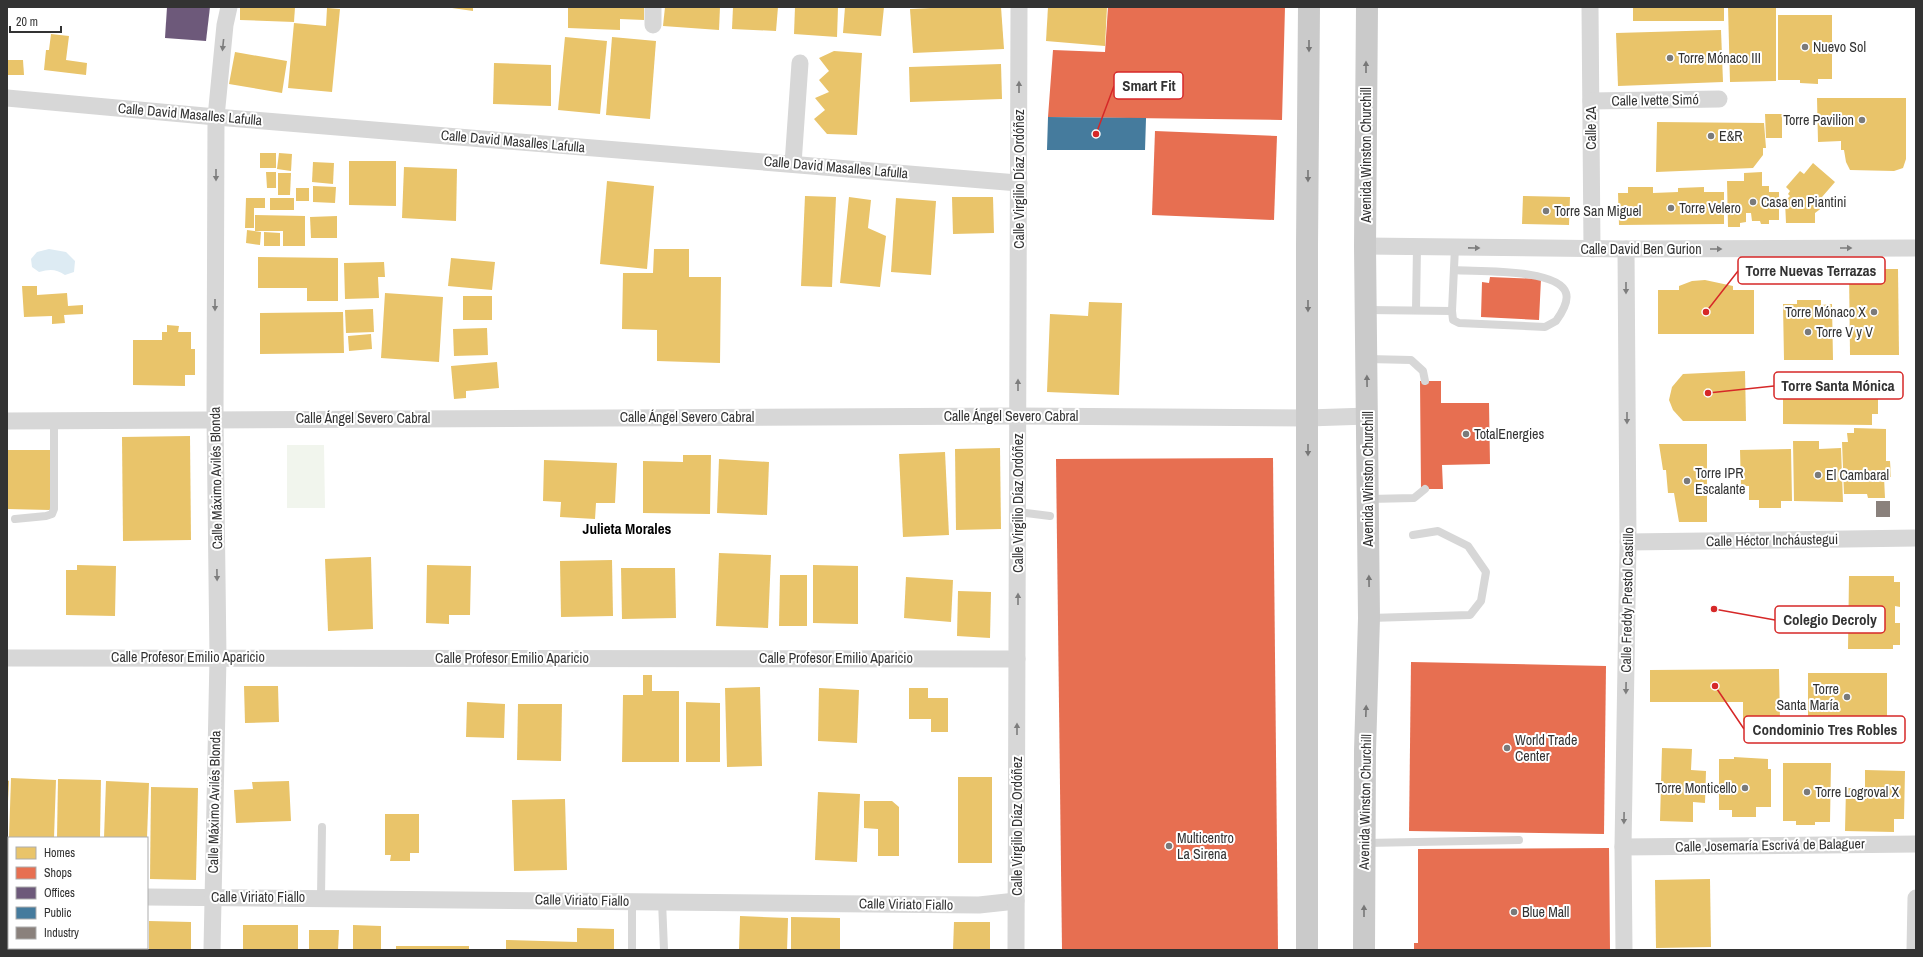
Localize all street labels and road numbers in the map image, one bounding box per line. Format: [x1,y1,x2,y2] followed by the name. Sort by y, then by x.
[1357,87,1375,224] street label: Avenida Winston Churchill
[1611,90,1699,110] street label: Calle Ivette Simó
[117,99,264,129] street label: Calle David Masalles Lafulla
[1582,106,1600,150] street label: Calle 2A
[1010,109,1028,249] street label: Calle Virgilio Díaz Ordóñez
[440,126,587,156] street label: Calle David Masalles Lafulla
[763,152,910,182] street label: Calle David Masalles Lafulla
[1580,240,1702,258] street label: Calle David Ben Gurion
[206,406,226,550] street label: Calle Máximo Avilés Blonda
[944,407,1078,425] street label: Calle Ángel Severo Cabral
[620,408,754,426] street label: Calle Ángel Severo Cabral
[296,409,430,427] street label: Calle Ángel Severo Cabral
[1359,411,1377,548] street label: Avenida Winston Churchill
[1009,433,1027,573] street label: Calle Virgilio Díaz Ordóñez
[1617,527,1637,673] street label: Calle Freddy Prestol Castillo
[1706,530,1838,550] street label: Calle Héctor Incháustegui
[111,648,265,666] street label: Calle Profesor Emilio Aparicio
[435,649,589,667] street label: Calle Profesor Emilio Aparicio
[759,649,913,667] street label: Calle Profesor Emilio Aparicio
[204,730,224,874] street label: Calle Máximo Avilés Blonda
[1355,734,1375,871] street label: Avenida Winston Churchill
[1008,756,1026,896] street label: Calle Virgilio Díaz Ordóñez
[1675,834,1865,856] street label: Calle Josemaría Escrivá de Balaguer
[211,888,305,906] street label: Calle Viriato Fiallo
[535,890,629,910] street label: Calle Viriato Fiallo
[859,894,953,914] street label: Calle Viriato Fiallo

